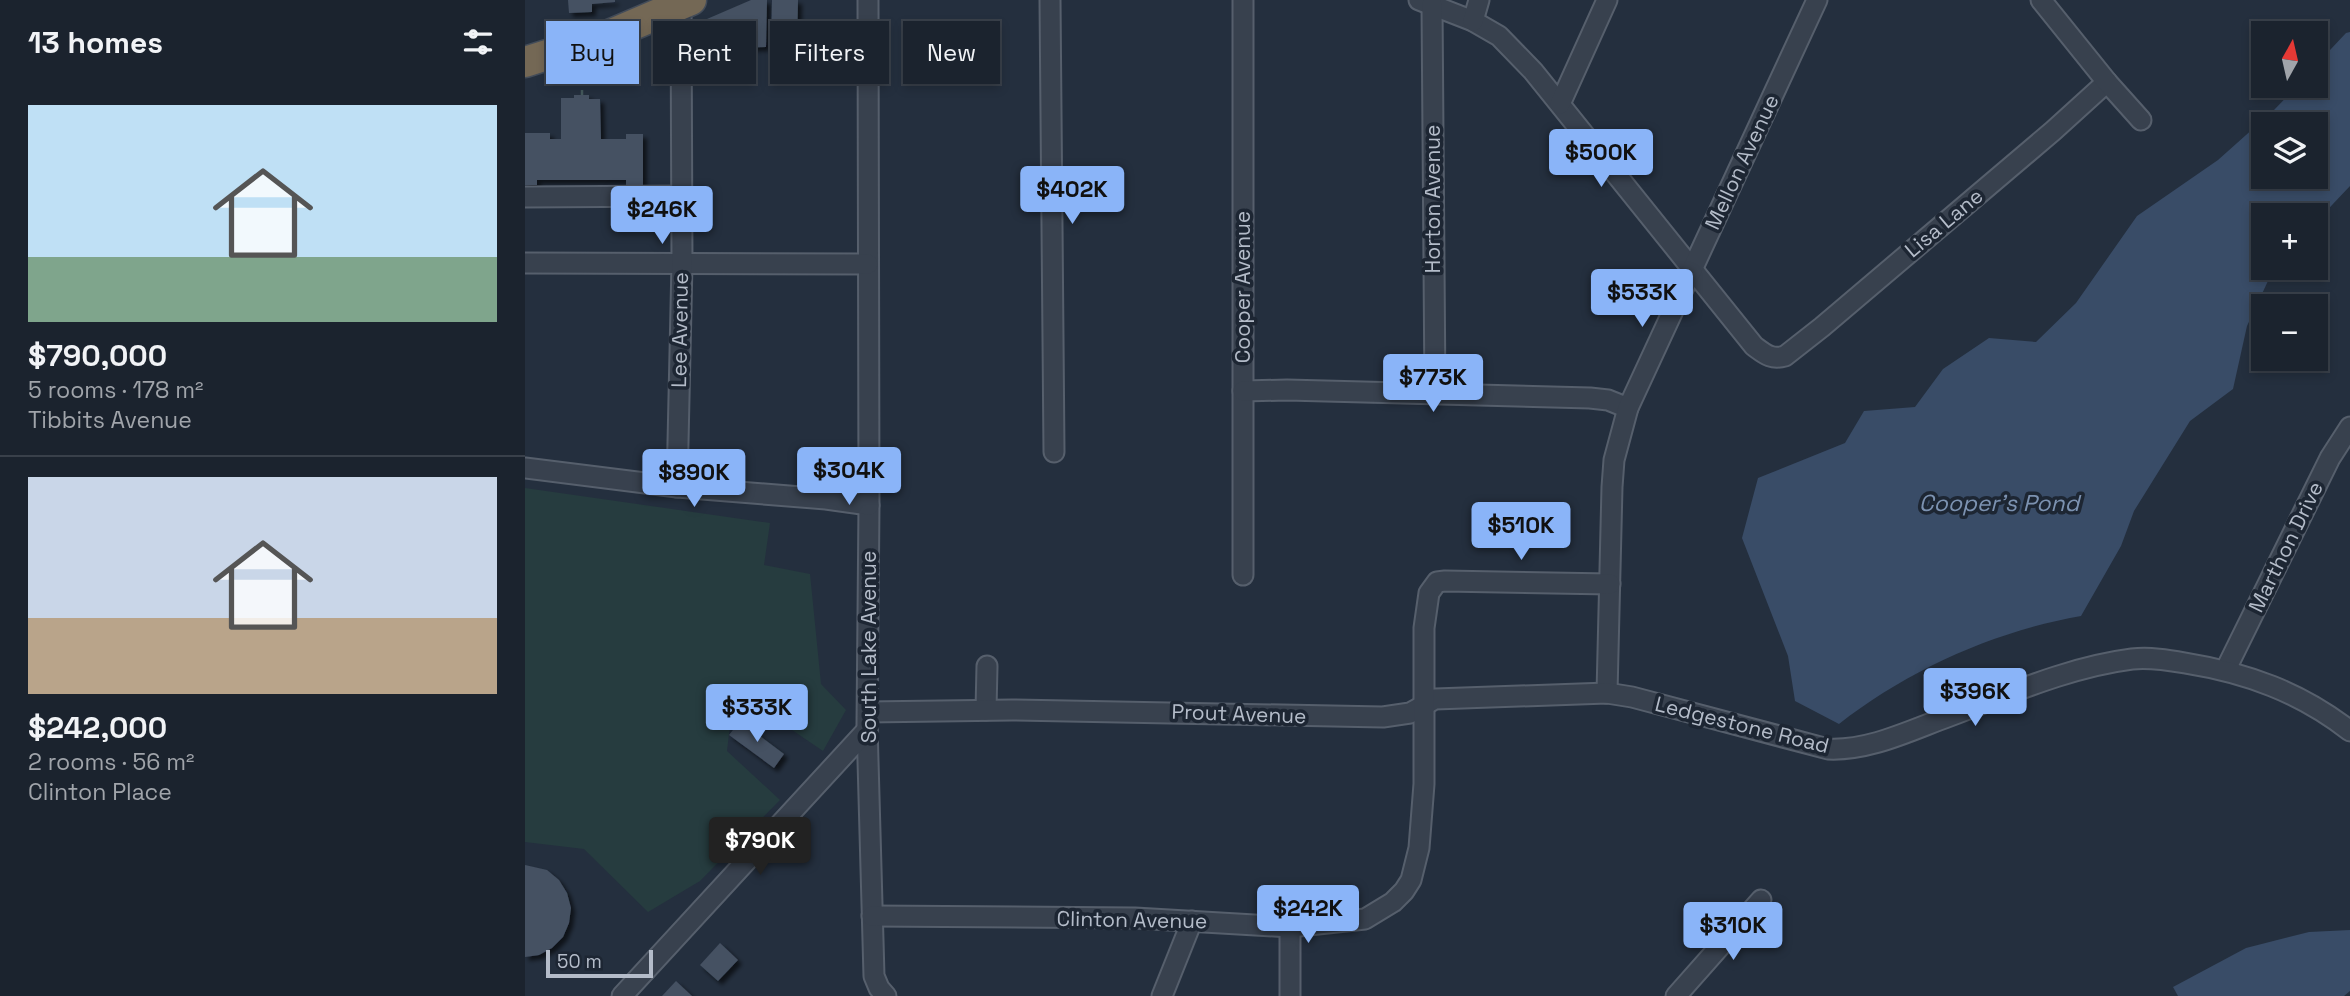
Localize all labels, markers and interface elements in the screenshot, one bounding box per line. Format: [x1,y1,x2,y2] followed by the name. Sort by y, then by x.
[546,21,639,84] chip: Buy
[653,21,756,84] chip: Rent
[770,21,889,84] chip: Filters
[903,21,1000,84] chip: New
[2251,21,2327,98] north arrow
[2251,21,2328,371] map controls
[28,23,163,62] text: 13 homes
[459,23,497,61] icon: filters
[1698,90,1785,234] street label: Mellon Avenue
[2251,112,2328,189] button: layers
[1419,124,1446,274] street label: Horton Avenue
[1552,130,1650,189] pin: $500K
[1565,137,1637,167] text: $500K
[200,150,326,276] icon: home
[1023,166,1121,226] pin: $402K
[1036,174,1108,204] text: $402K
[1899,182,1988,263] street label: Lisa Lane
[613,187,711,246] pin: $246K
[627,194,697,224] text: $246K
[2251,203,2328,280] button: +
[1229,211,1256,363] street label: Cooper Avenue
[1593,270,1691,329] pin: $533K
[665,272,694,388] street label: Lee Avenue
[1607,277,1677,307] text: $533K
[2251,294,2328,371] button: −
[28,336,167,375] text: $790,000
[1384,354,1482,414] pin: $773K
[1399,362,1467,392] text: $773K
[28,375,203,405] text: 5 rooms · 178 m²
[28,405,192,435] text: Tibbits Avenue
[800,448,898,507] pin: $304K
[645,449,743,509] pin: $890K
[813,455,885,485] text: $304K
[658,457,730,487] text: $890K
[2242,477,2329,617] street label: Marthon Drive
[1919,488,2081,518] water label: Cooper's Pond
[1472,503,1570,562] pin: $510K
[1487,510,1555,540] text: $510K
[200,522,326,648] icon: home
[855,551,882,743] street label: South Lake Avenue
[1926,668,2024,728] pin: $396K
[1940,676,2010,706] text: $396K
[708,684,806,744] pin: $333K
[1652,690,1832,759] street label: Ledgestone Road
[722,692,792,722] text: $333K
[1171,698,1307,729] street label: Prout Avenue
[28,708,167,747] text: $242,000
[28,747,194,777] text: 2 rooms · 56 m²
[28,777,172,807] text: Clinton Place
[711,818,809,877] pin: $790K
[725,825,795,855] text: $790K
[1259,886,1357,945] pin: $242K
[1273,893,1343,923] text: $242K
[1684,902,1782,962] pin: $310K
[1056,905,1208,934] street label: Clinton Avenue
[1699,910,1767,940] text: $310K
[546,947,653,979] scale bar
[557,949,602,974] text: 50 m

